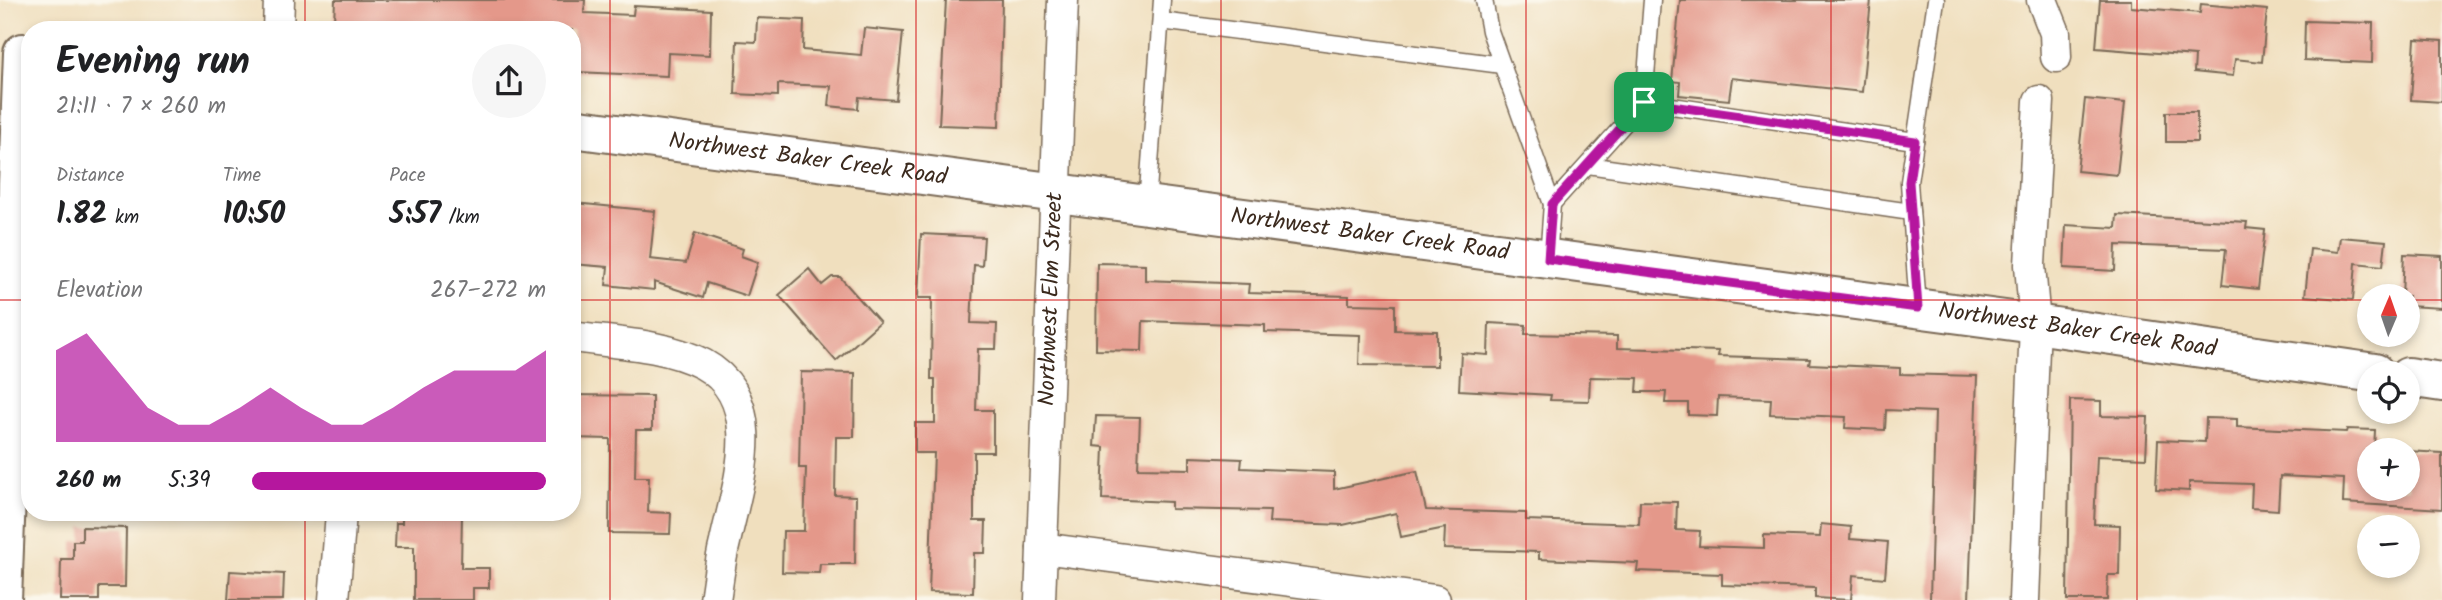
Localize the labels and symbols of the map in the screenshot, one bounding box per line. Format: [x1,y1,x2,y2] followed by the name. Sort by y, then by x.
[1614,72,1674,132] pin
[667,123,950,196] street label: Northwest Baker Creek Road
[1029,191,1074,407] street label: Northwest Elm Street
[1229,198,1512,271] street label: Northwest Baker Creek Road
[2357,284,2420,346] north arrow
[1936,293,2219,368] street label: Northwest Baker Creek Road

